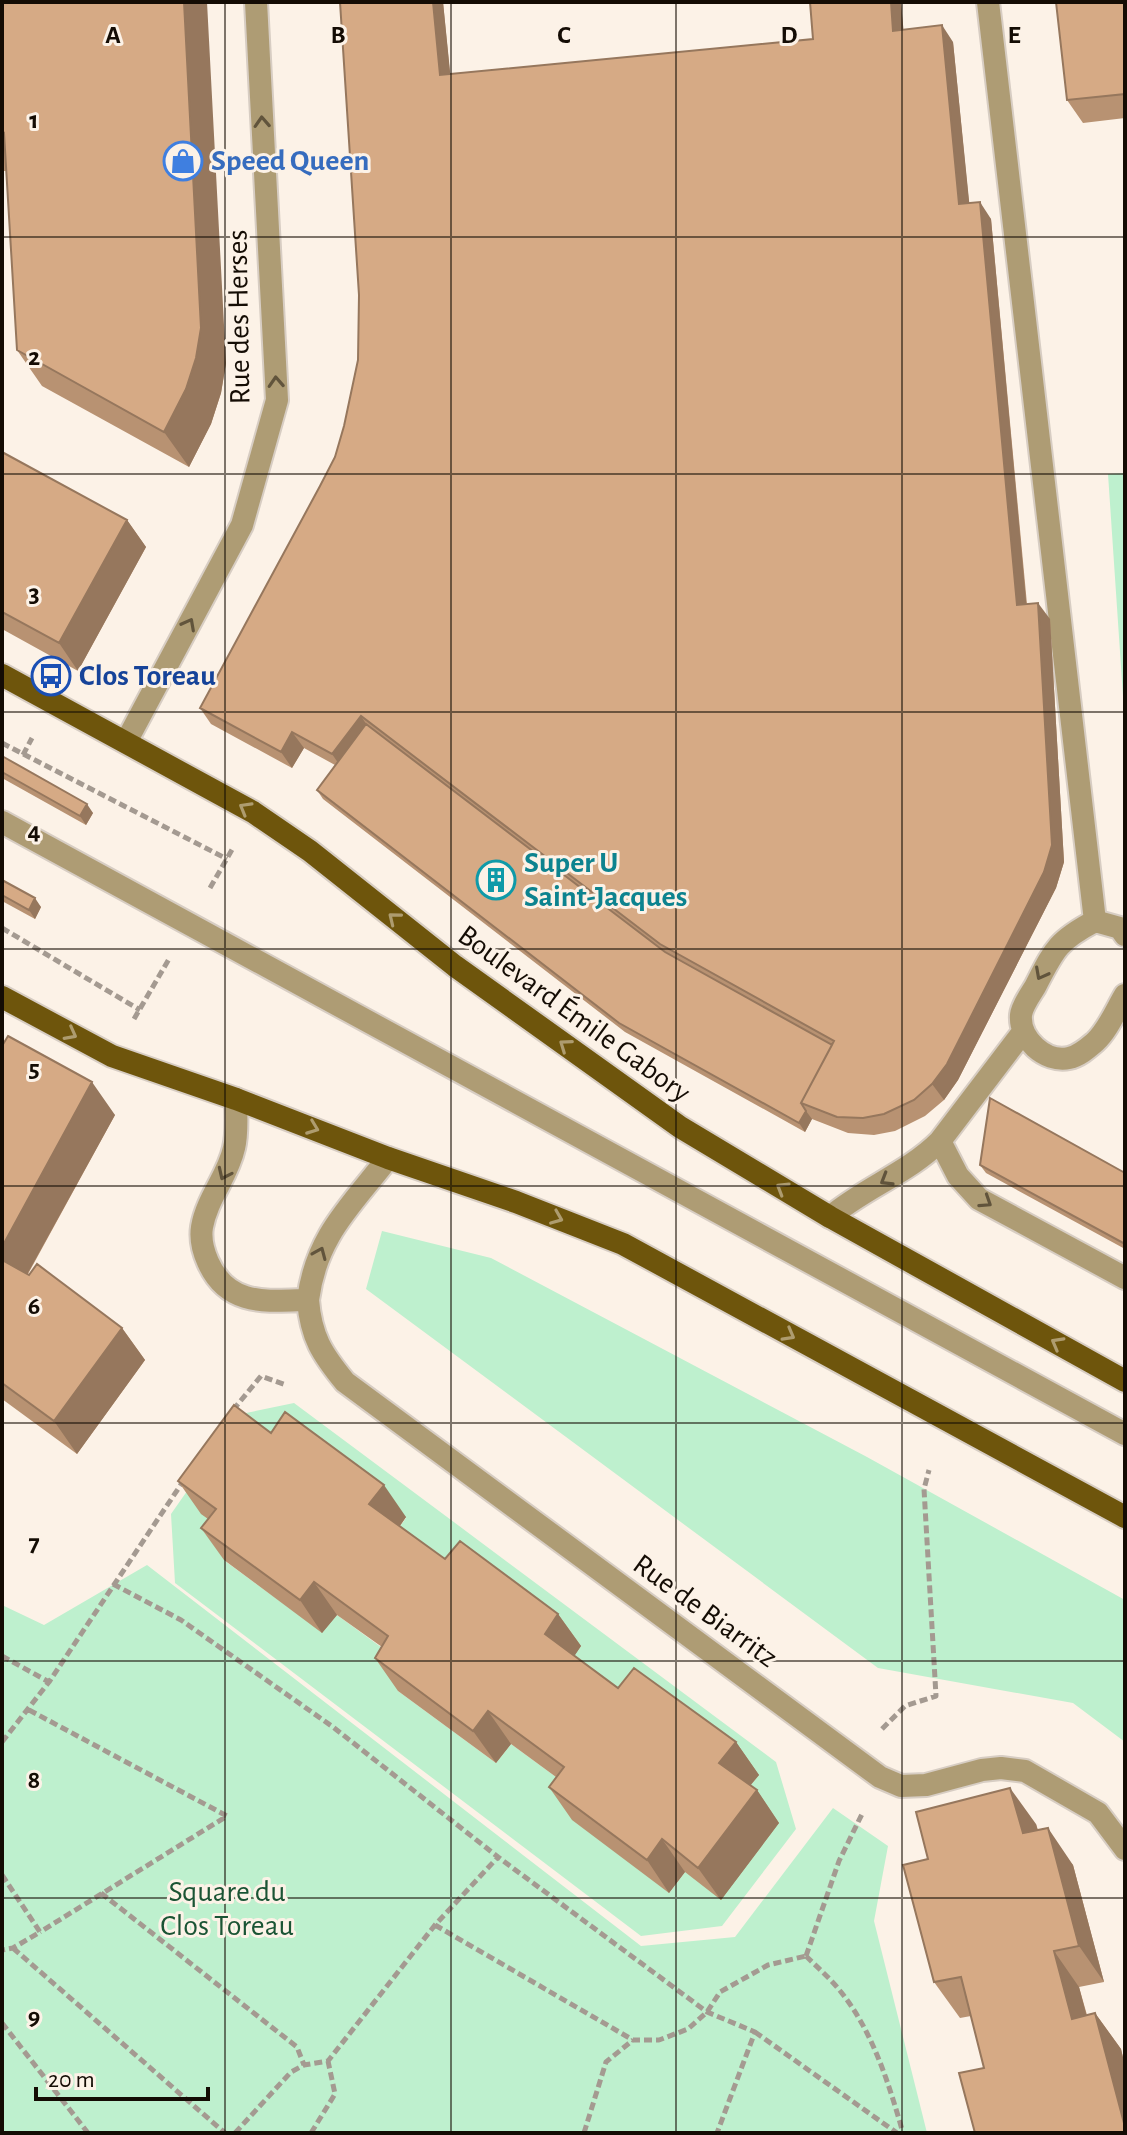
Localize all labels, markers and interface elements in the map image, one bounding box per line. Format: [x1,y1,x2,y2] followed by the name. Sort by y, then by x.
[105,22,121,48] text: A
[330,22,346,48] text: B
[557,22,571,48] text: C
[780,22,798,48] text: D
[1007,22,1021,48] text: E
[29,107,39,133] text: 1
[254,115,271,128] one-way arrow
[162,140,204,182] shop icon: Speed Queen
[211,146,369,176] place label: Speed Queen
[222,229,256,405] street label: Rue des Herses
[28,344,40,370] text: 2
[267,375,284,388] one-way arrow
[28,581,40,607] text: 3
[179,618,195,632] one-way arrow
[30,655,72,697] bus stop icon: Clos Toreau
[79,661,216,691] place label: Clos Toreau
[239,802,254,818] one-way arrow
[27,818,41,844] text: 4
[524,848,687,912] place label: Super U Saint-Jacques
[475,859,517,901] building icon: Super U Saint-Jacques
[388,913,403,927] one-way arrow
[452,918,697,1108] street label: Boulevard Émile Gabory
[1036,965,1051,980] one-way arrow
[62,1025,77,1040] one-way arrow
[559,1040,573,1055] one-way arrow
[28,1056,40,1082] text: 5
[305,1118,319,1135] one-way arrow
[218,1166,234,1181] one-way arrow
[880,1170,895,1185] one-way arrow
[776,1182,791,1198] one-way arrow
[977,1192,992,1207] one-way arrow
[549,1208,563,1225] one-way arrow
[311,1247,327,1261] one-way arrow
[28,1293,40,1319] text: 6
[780,1325,795,1340] one-way arrow
[1051,1337,1066,1353] one-way arrow
[28,1530,40,1556] text: 7
[627,1549,783,1673] street label: Rue de Biarritz
[28,1767,40,1793] text: 8
[160,1877,294,1941] park label: Square du Clos Toreau
[28,2004,40,2030] text: 9
[36,2051,208,2101] scale bar
[48,2068,95,2092] text: 20 m

